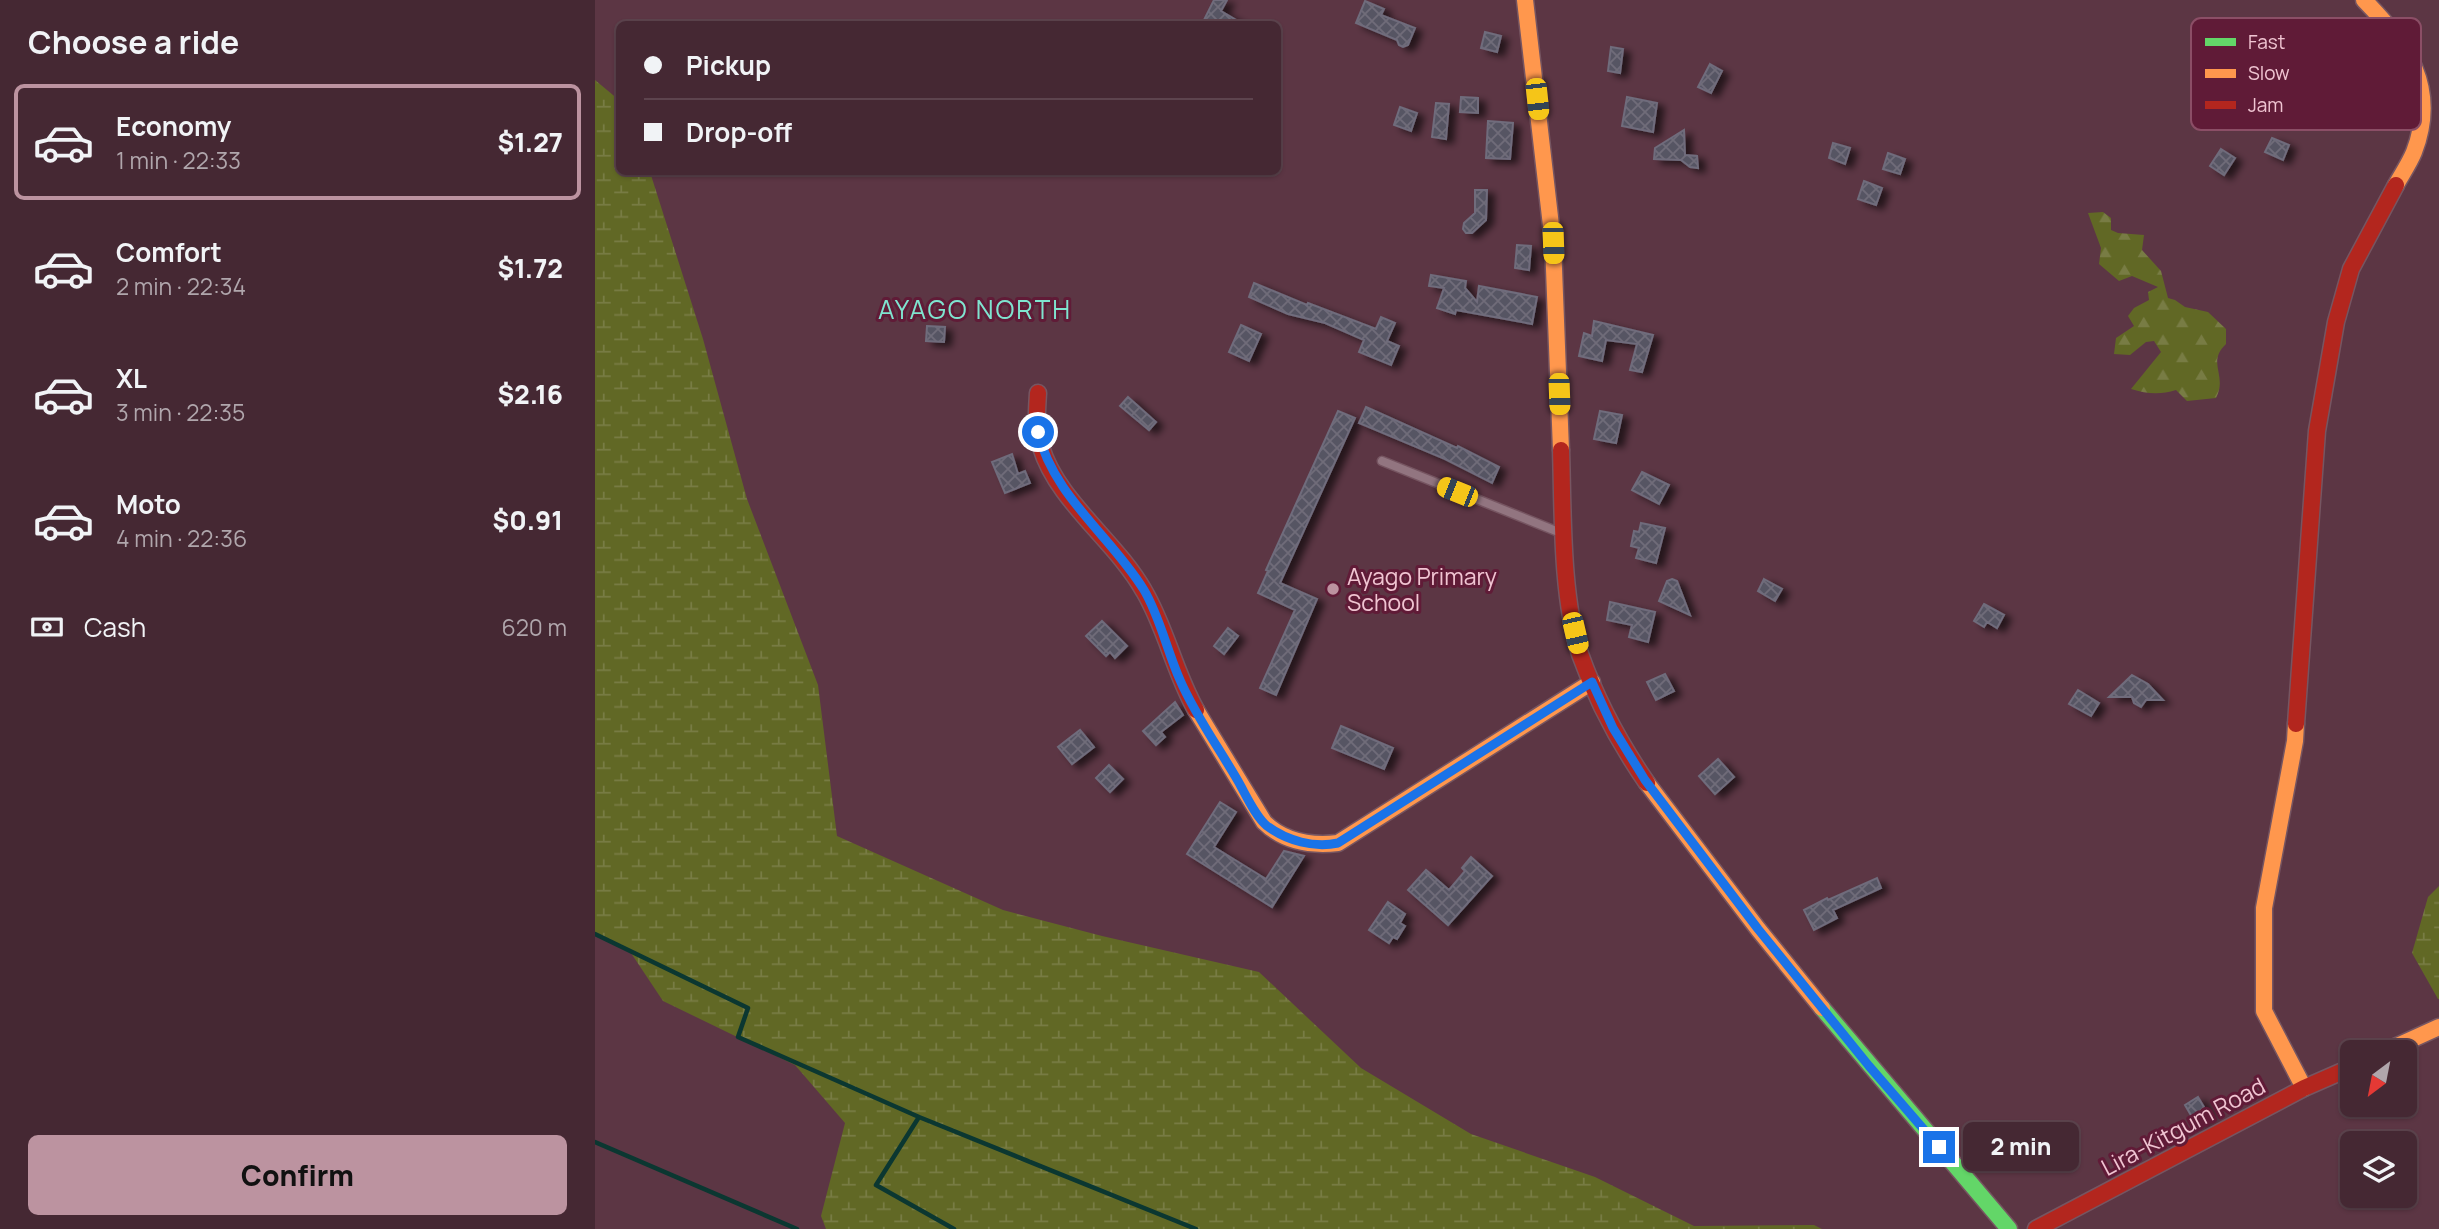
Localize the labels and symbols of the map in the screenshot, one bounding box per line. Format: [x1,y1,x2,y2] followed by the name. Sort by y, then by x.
[2191,18,2421,130] legend
[2248,29,2285,55] text: Fast
[2248,60,2290,86] text: Slow
[1525,77,1550,121] car
[2248,92,2283,118] text: Jam
[1542,222,1565,264] car
[878,291,1072,327] district label: AYAGO NORTH
[1548,373,1571,415] car
[1022,416,1054,448] route start
[1434,474,1481,510] car
[1347,560,1497,618] place label: Ayago Primary School
[1325,581,1341,597] marker: Ayago Primary School
[1561,610,1590,656] car
[2340,1040,2417,1116] north arrow
[2095,1069,2271,1183] street label: Lira-Kitgum Road
[1963,1122,2079,1172] callout: 2 min
[1923,1131,1955,1163] route end

